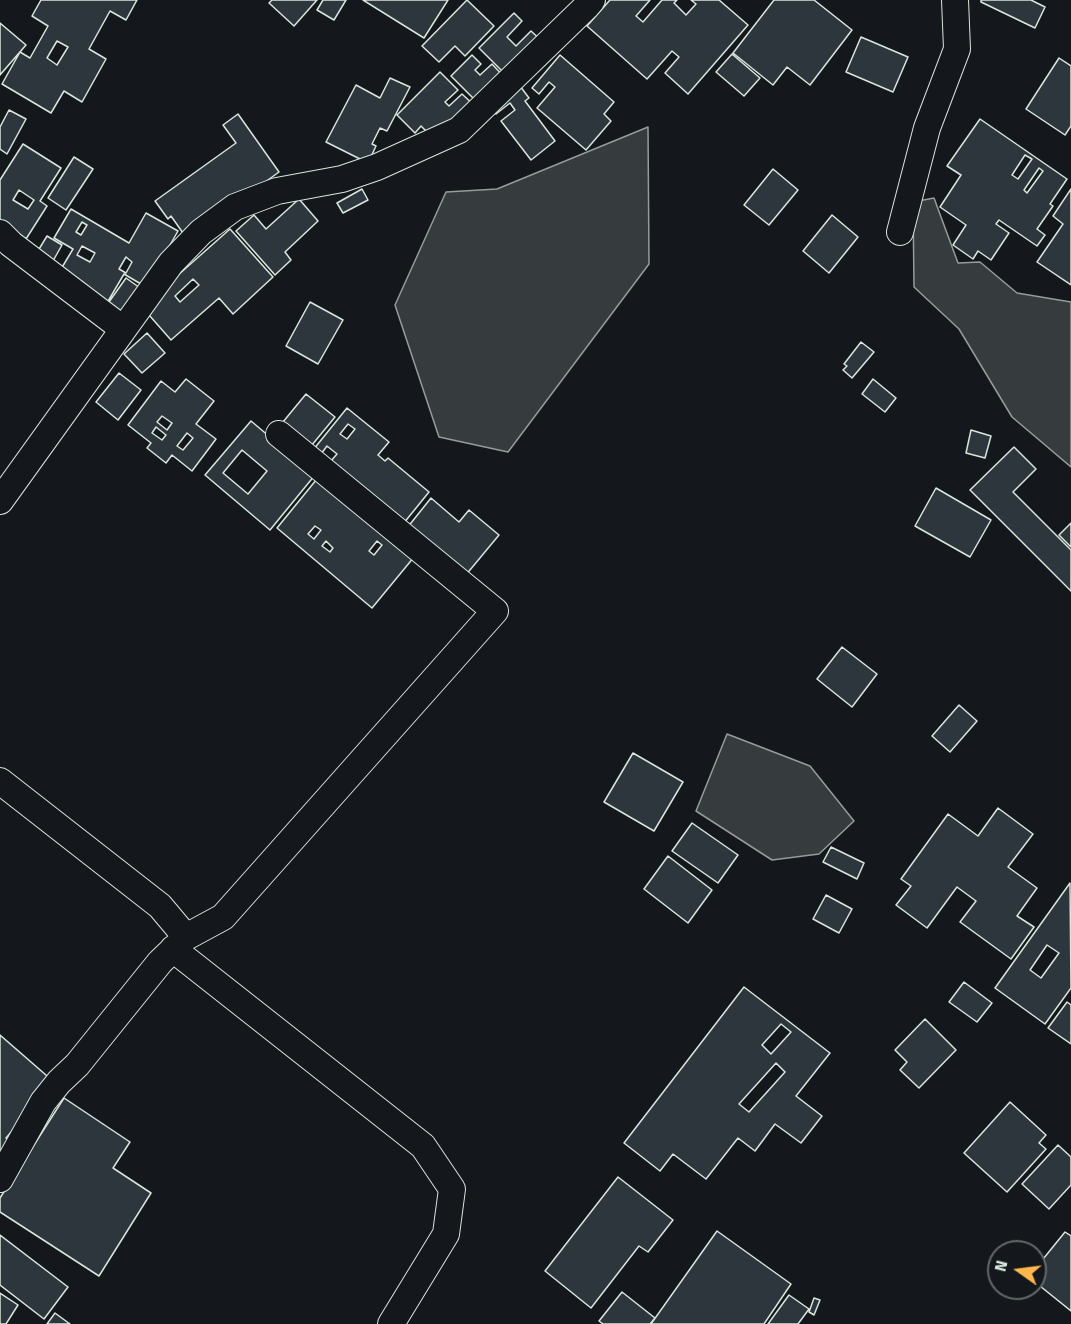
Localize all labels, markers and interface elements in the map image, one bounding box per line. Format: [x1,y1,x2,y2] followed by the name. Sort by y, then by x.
[987,1240,1047,1300] north arrow
[990,1259,1011,1273] text: N

